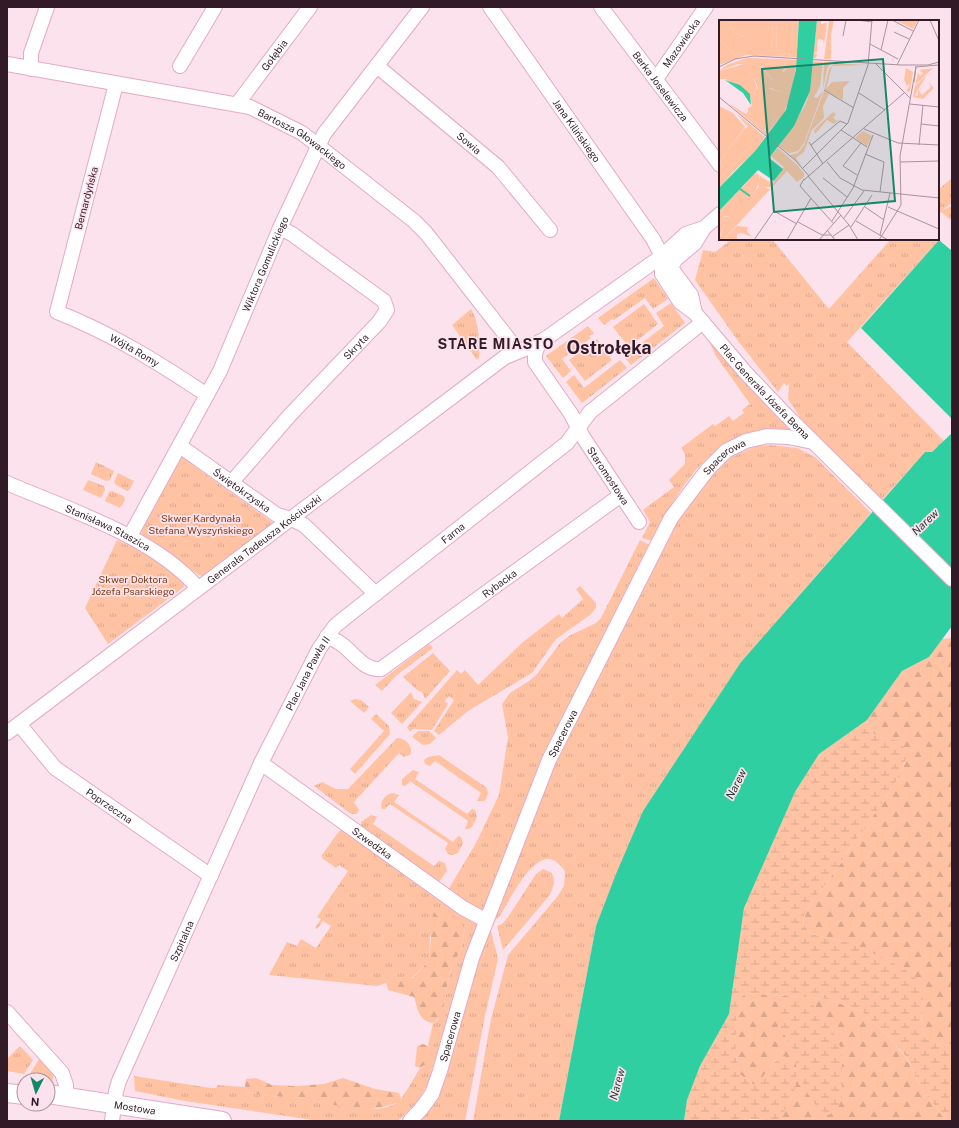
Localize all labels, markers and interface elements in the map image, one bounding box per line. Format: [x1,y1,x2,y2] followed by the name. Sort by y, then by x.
[660,16,702,70] street label: Mazowiecka
[719,20,939,240] inset map
[258,37,290,73] street label: Gołębia
[630,49,691,123] street label: Berka Joselewicza
[551,97,603,165] street label: Jana Kilińskiego
[256,106,349,172] street label: Bartosza Głowackiego
[454,129,484,157] street label: Sowia
[72,165,100,231] street label: Bernardyńska
[240,214,291,314] street label: Wiktora Gomulickiego
[108,331,162,369] street label: Wójta Romy
[341,331,371,362] street label: Skryta
[437,336,555,352] district label: STARE MIASTO
[566,337,652,358] district label: Ostrołęka
[718,341,813,441] street label: Plac Generała Józefa Bema
[700,436,747,477] street label: Spacerowa
[585,444,632,507] street label: Staromostowa
[211,466,273,515] street label: Świętokrzyska
[204,492,324,586] street label: Generała Tadeusza Kościuszki
[63,502,152,553] street label: Stanisława Staszica
[909,506,941,537] water label: Narew
[149,512,254,536] park label: Skwer Kardynała Stefana Wyszyńskiego
[439,520,467,546] street label: Farna
[480,567,519,600] street label: Rybacka
[92,573,175,597] park label: Skwer Doktora Józefa Psarskiego
[283,634,332,712] street label: Plac Jana Pawła II
[545,707,579,759] street label: Spacerowa
[723,766,749,801] water label: Narew
[84,785,135,826] street label: Poprzeczna
[350,824,395,861] street label: Szwedzka
[167,919,196,963] street label: Szpitalna
[437,1010,463,1063] street label: Spacerowa
[607,1066,627,1101] water label: Narew
[16,1072,56,1112] north arrow
[30,1096,40,1108] text: N
[113,1098,157,1117] street label: Mostowa

